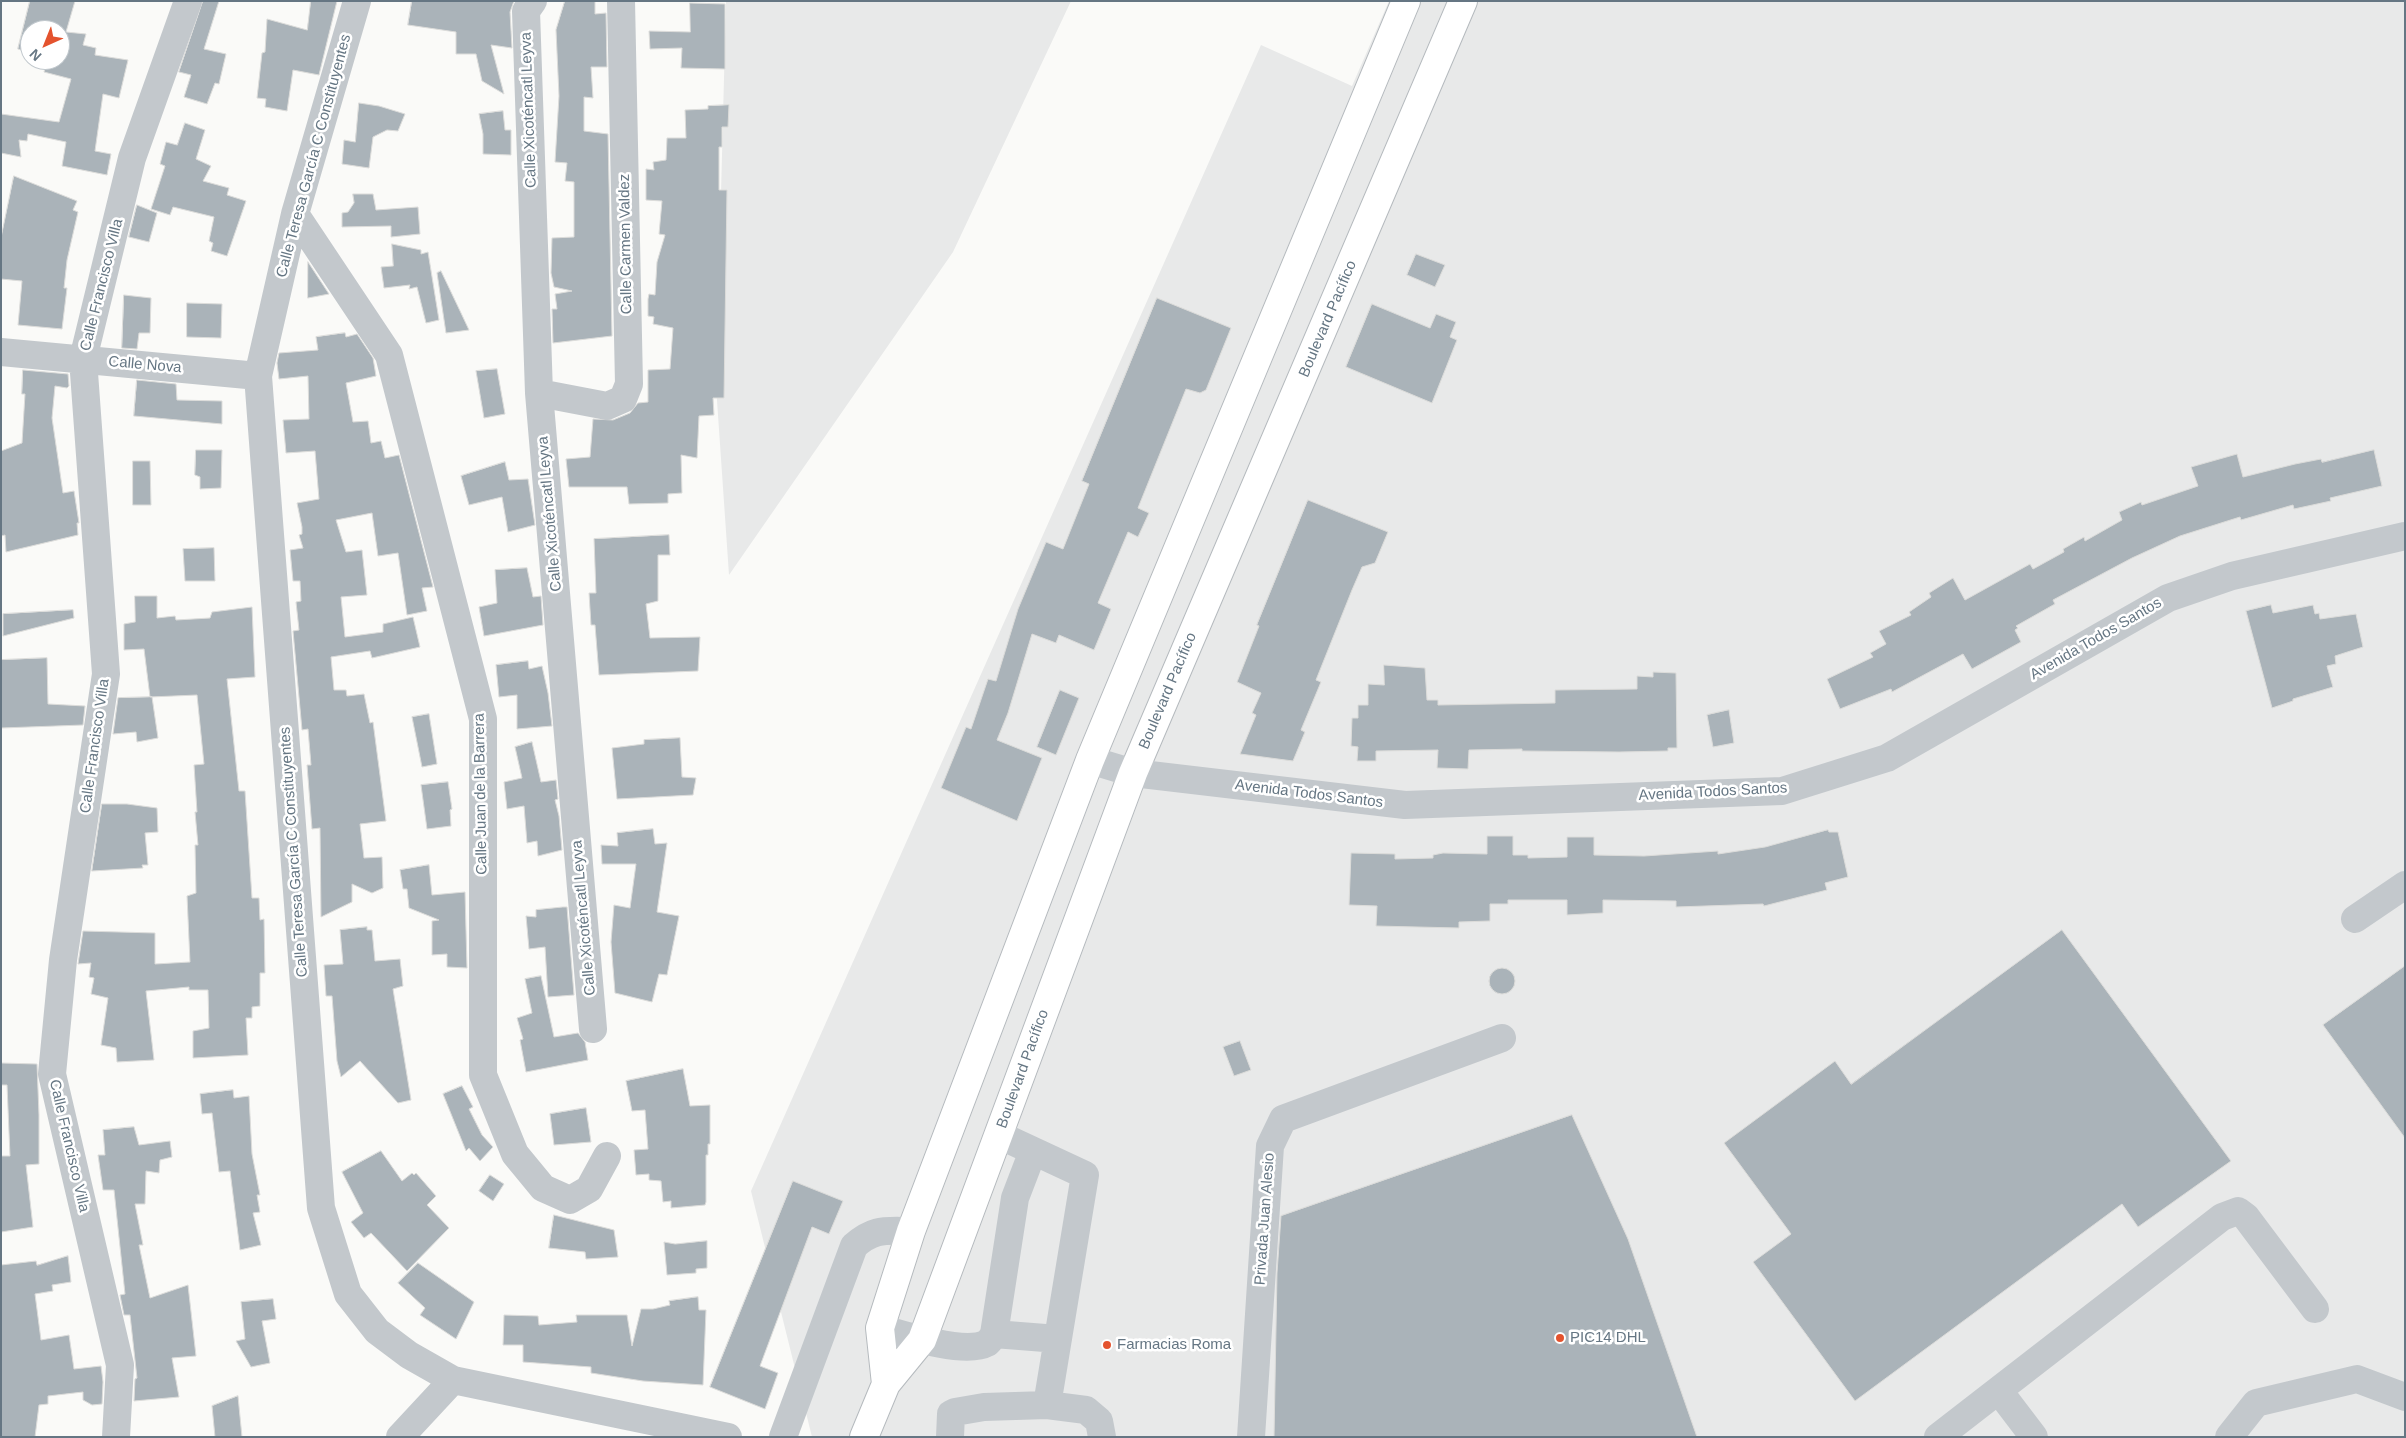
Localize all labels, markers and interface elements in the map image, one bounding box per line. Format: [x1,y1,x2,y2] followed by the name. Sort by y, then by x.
[20,20,70,70] north arrow
[273,32,355,280] street label: Calle Teresa García C Constituyentes
[517,32,541,188] street label: Calle Xicoténcatl Leyva
[26,46,44,64] text: N
[616,174,636,314] street label: Calle Carmen Valdez
[77,217,127,353] street label: Calle Francisco Villa
[1295,258,1361,380] street label: Boulevard Pacífico
[108,353,182,377] street label: Calle Nova
[534,436,566,592] street label: Calle Xicoténcatl Leyva
[2027,594,2165,684] street label: Avenida Todos Santos
[1135,630,1201,752] street label: Boulevard Pacífico
[77,678,113,814] street label: Calle Francisco Villa
[471,713,491,875] street label: Calle Juan de la Barrera
[276,726,312,978] street label: Calle Teresa García C Constituyentes
[1234,776,1384,812] street label: Avenida Todos Santos
[1638,779,1788,805] street label: Avenida Todos Santos
[568,840,600,996] street label: Calle Xicoténcatl Leyva
[993,1007,1053,1131] street label: Boulevard Pacífico
[45,1078,93,1214] street label: Calle Francisco Villa
[1251,1152,1279,1286] street label: Privada Juan Alesio
[1570,1329,1646,1347] place label: PIC14 DHL
[1554,1332,1566,1344] marker: PIC14 DHL
[1117,1336,1231,1354] place label: Farmacias Roma
[1101,1339,1113,1351] marker: Farmacias Roma

